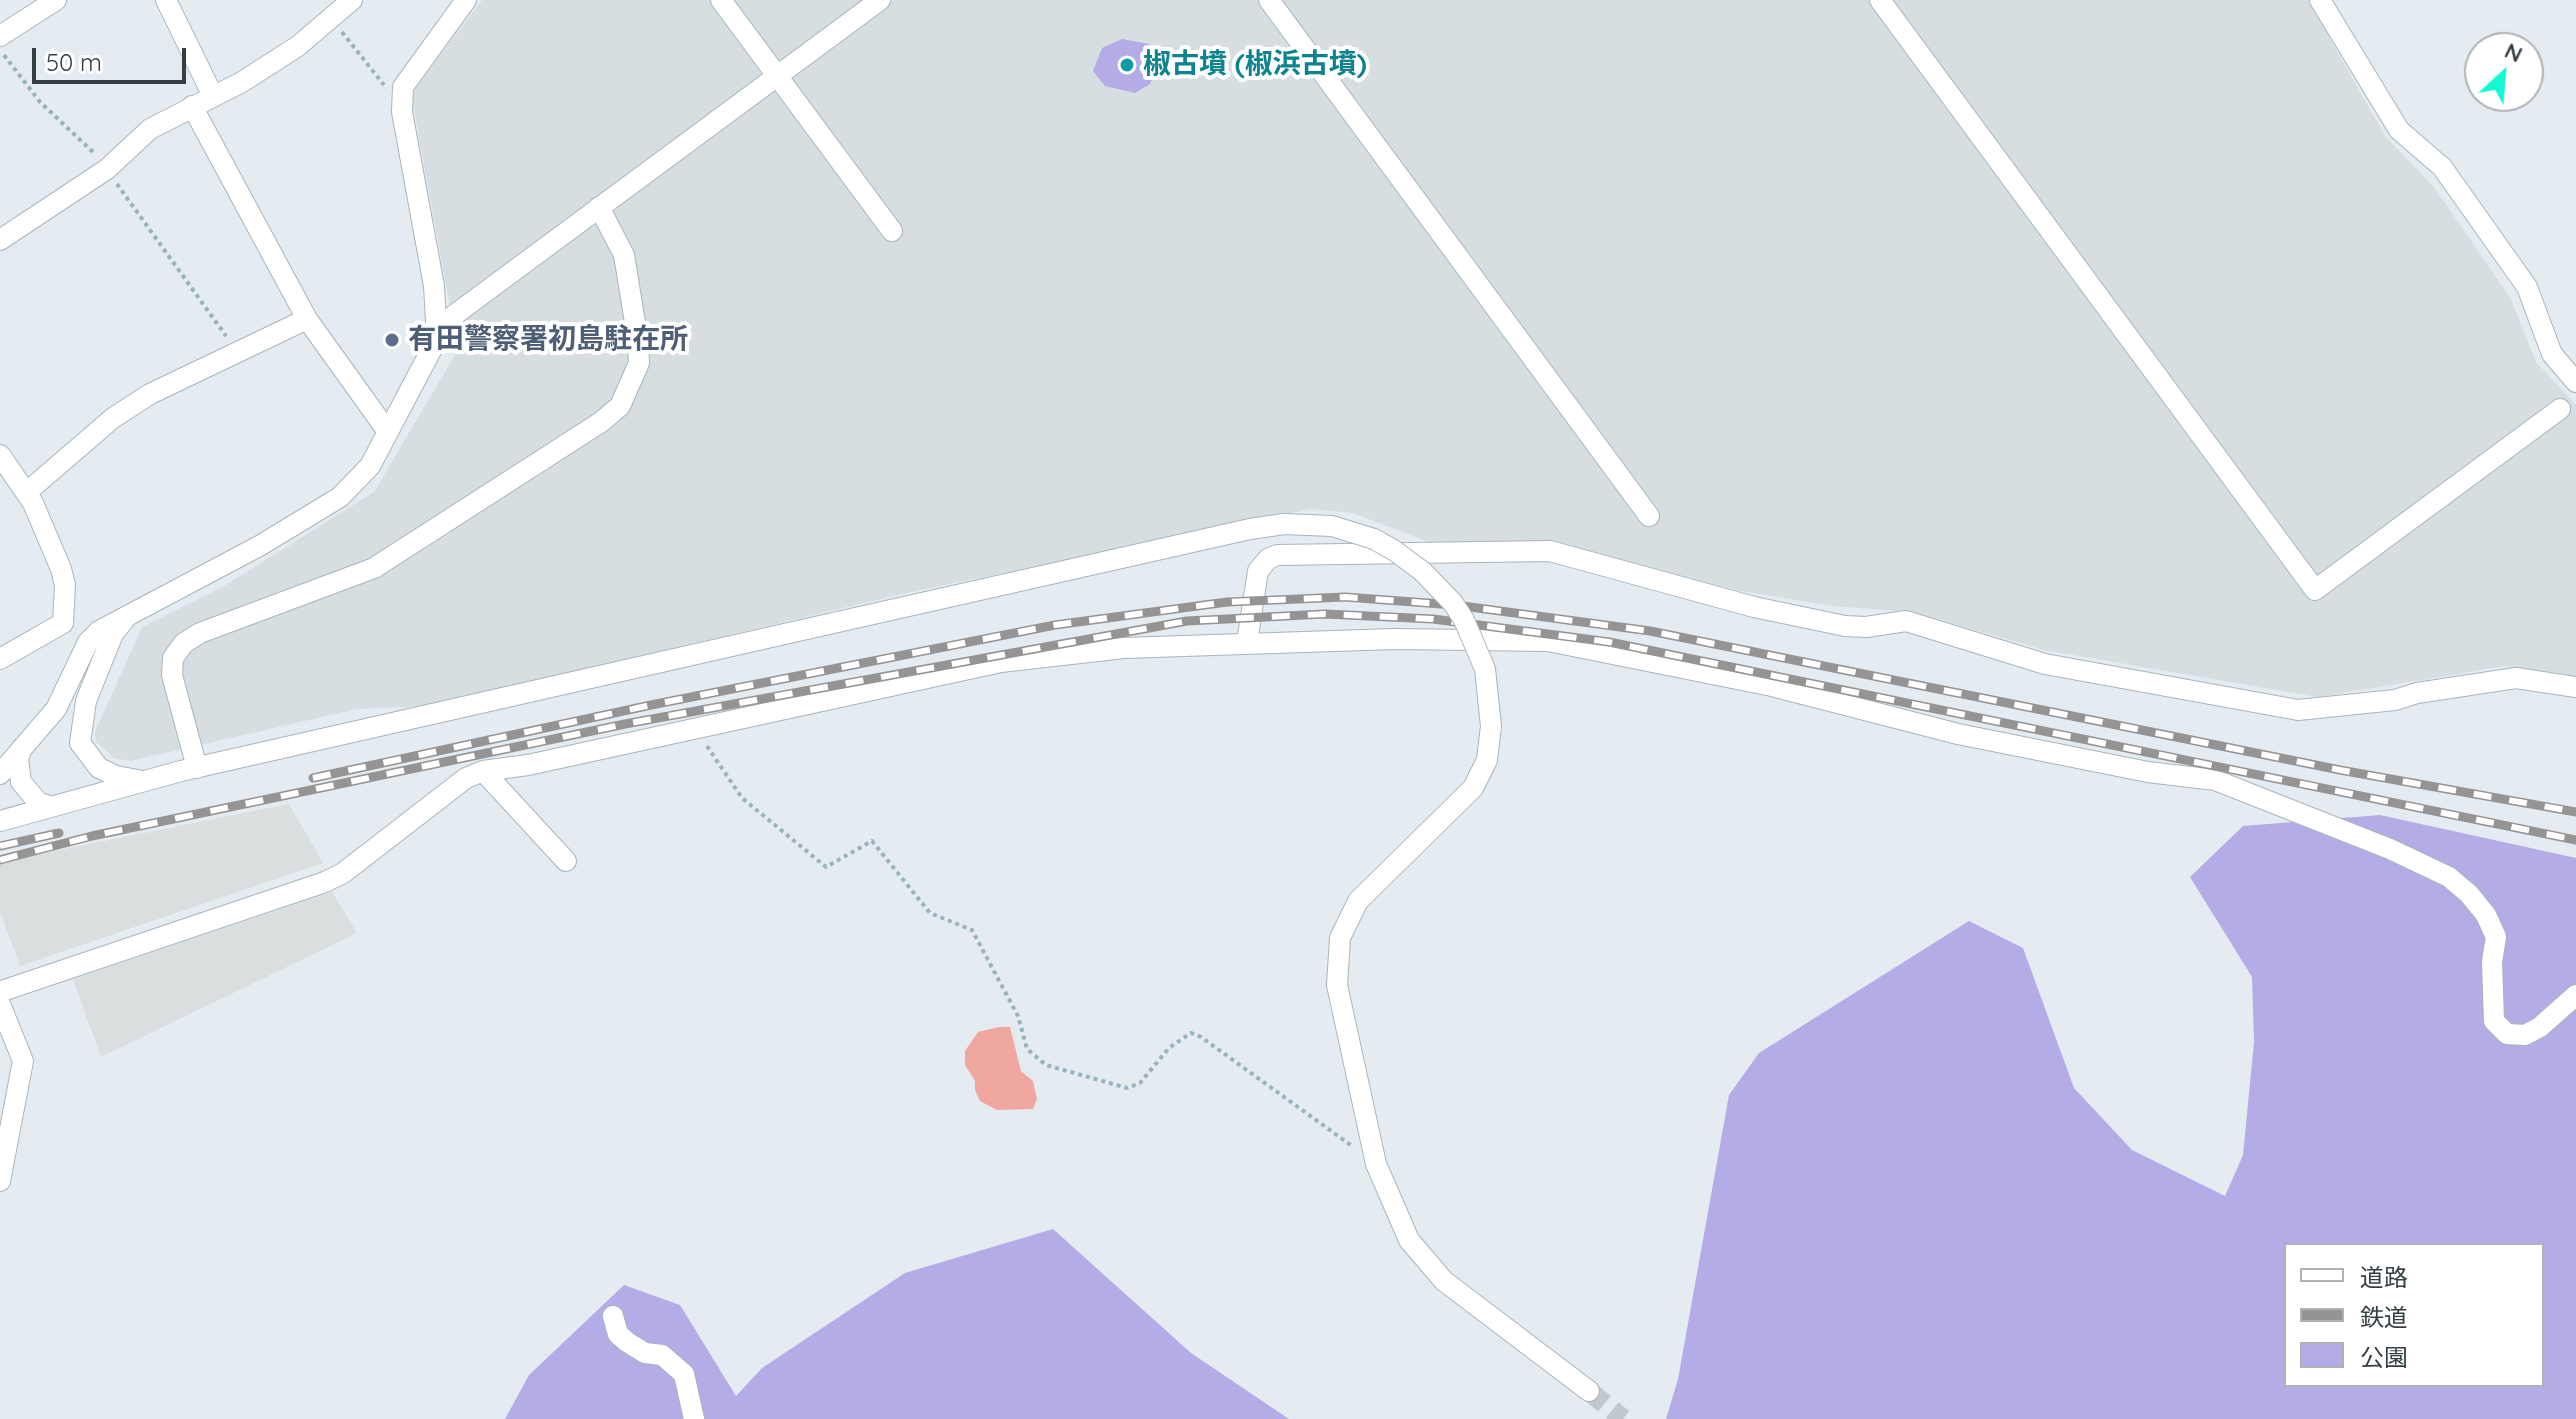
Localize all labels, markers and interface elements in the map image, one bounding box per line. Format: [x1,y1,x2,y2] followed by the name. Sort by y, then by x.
[36,32,190,82] scale bar
[2464,32,2544,112] north arrow
[2500,36,2527,68] text: N
[46,47,102,77] text: 50 m
[1143,48,1367,82] place label: 椒古墳 (椒浜古墳)
[1118,56,1136,74] marker: 椒古墳 (椒浜古墳)
[408,323,688,357] place label: 有田警察署初島駐在所
[383,331,401,349] marker: 有田警察署初島駐在所
[2284,1243,2544,1387] legend
[2360,1262,2408,1292] text: 道路
[2360,1302,2408,1332] text: 鉄道
[2360,1342,2408,1372] text: 公園

